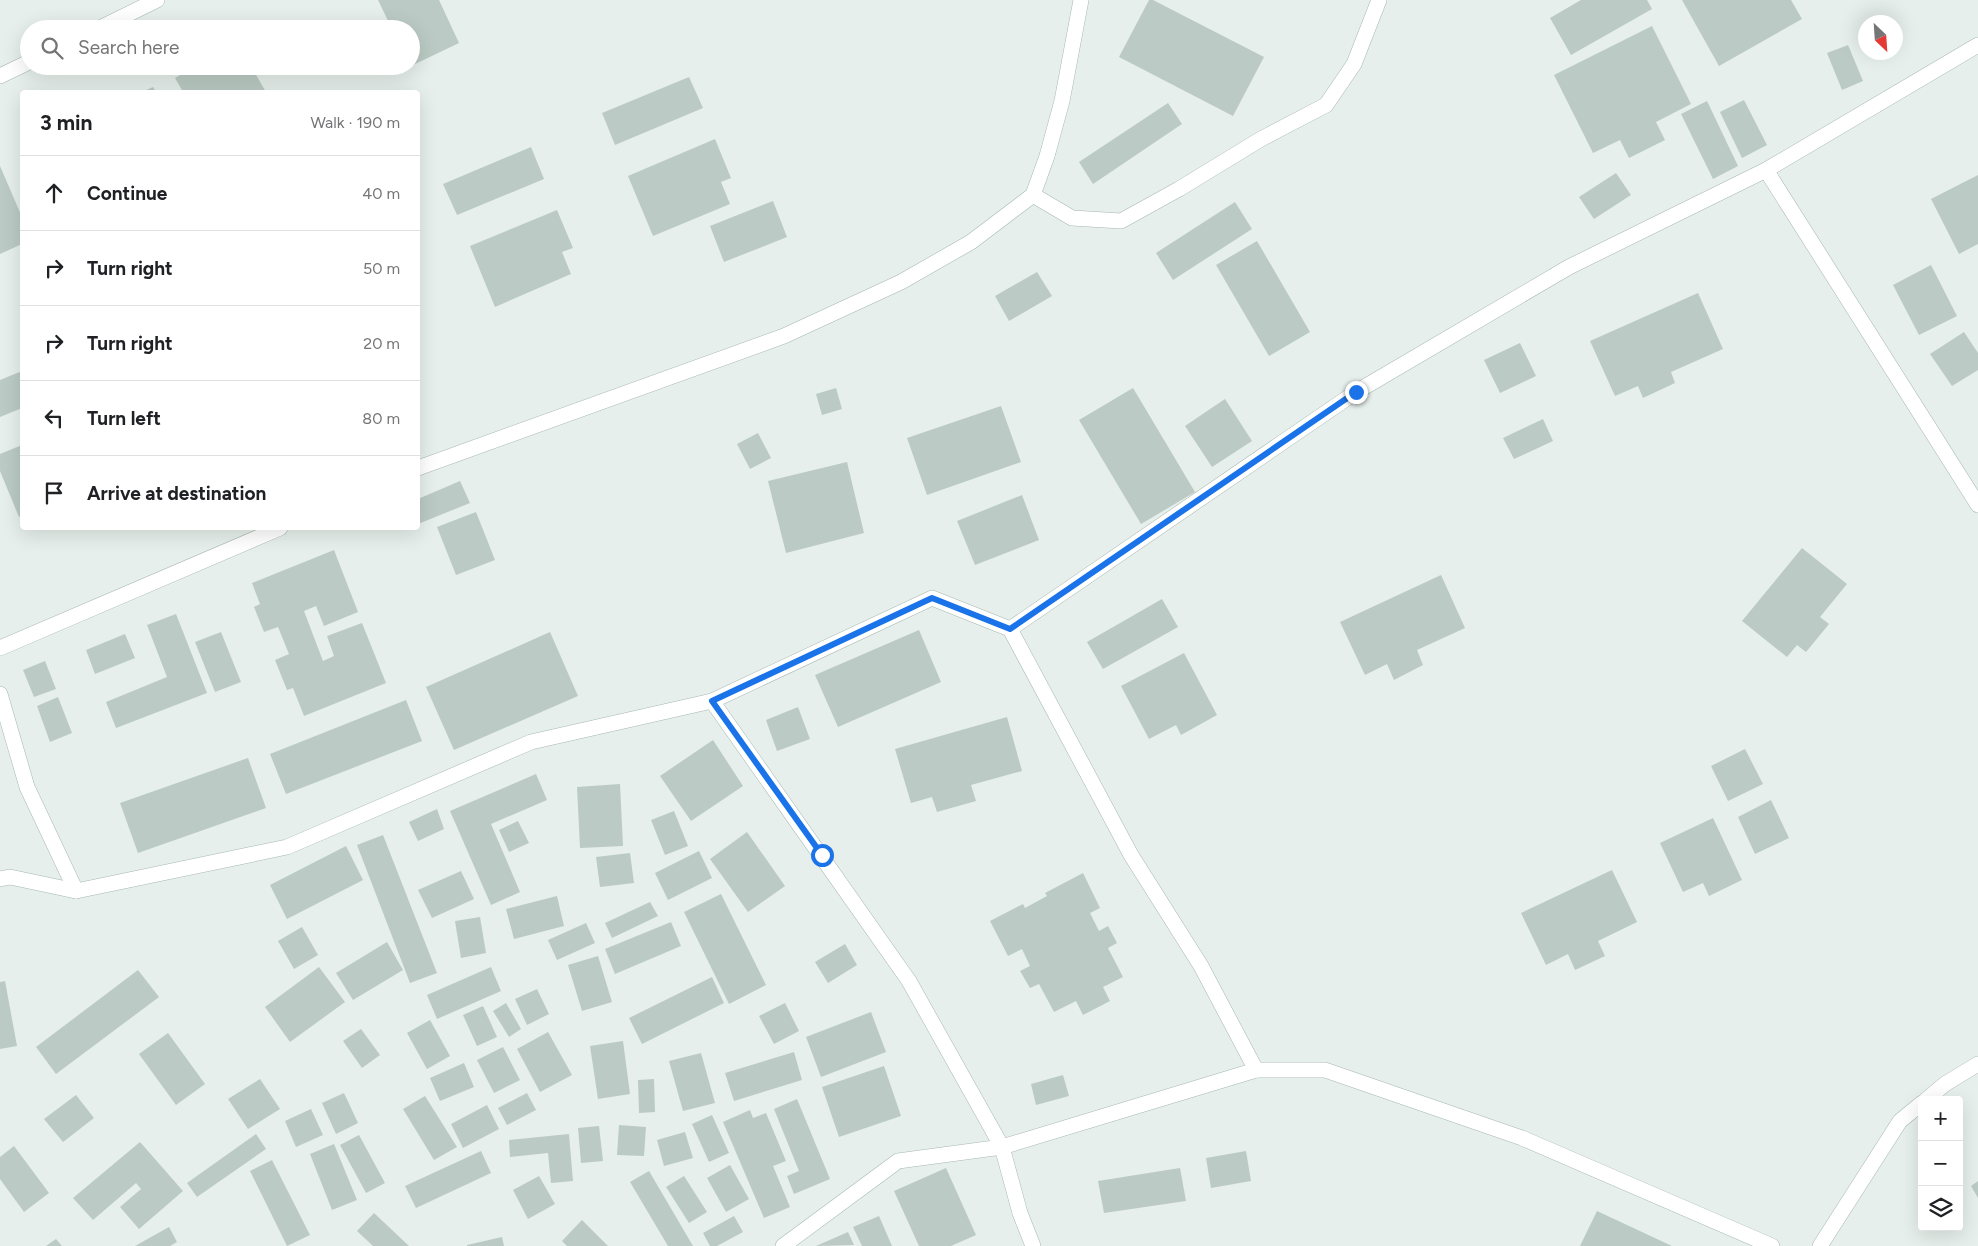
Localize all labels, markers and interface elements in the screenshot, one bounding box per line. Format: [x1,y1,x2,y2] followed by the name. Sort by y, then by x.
[1858,15,1903,60] north arrow
[20,20,420,75] search box
[38,34,66,62] icon: search
[78,36,180,59] text: Search here
[40,110,92,135] text: 3 min
[310,113,400,132] text: Walk · 190 m
[40,179,68,207] icon: ahead
[87,182,167,205] text: Continue
[362,184,400,203] text: 40 m
[40,254,68,282] icon: right
[87,257,173,280] text: Turn right
[363,259,400,278] text: 50 m
[40,329,68,357] icon: right
[87,332,173,355] text: Turn right
[363,334,400,353] text: 20 m
[1345,381,1368,404] route end
[40,404,68,432] icon: left
[87,407,161,430] text: Turn left
[362,409,400,428] text: 80 m
[40,479,68,507] icon: arrive
[87,482,266,505] text: Arrive at destination
[811,844,834,867] route start
[1918,1096,1963,1231] map controls
[1918,1096,1963,1141] button: +
[1918,1141,1963,1186] button: −
[1918,1186,1963,1231] button: layers

